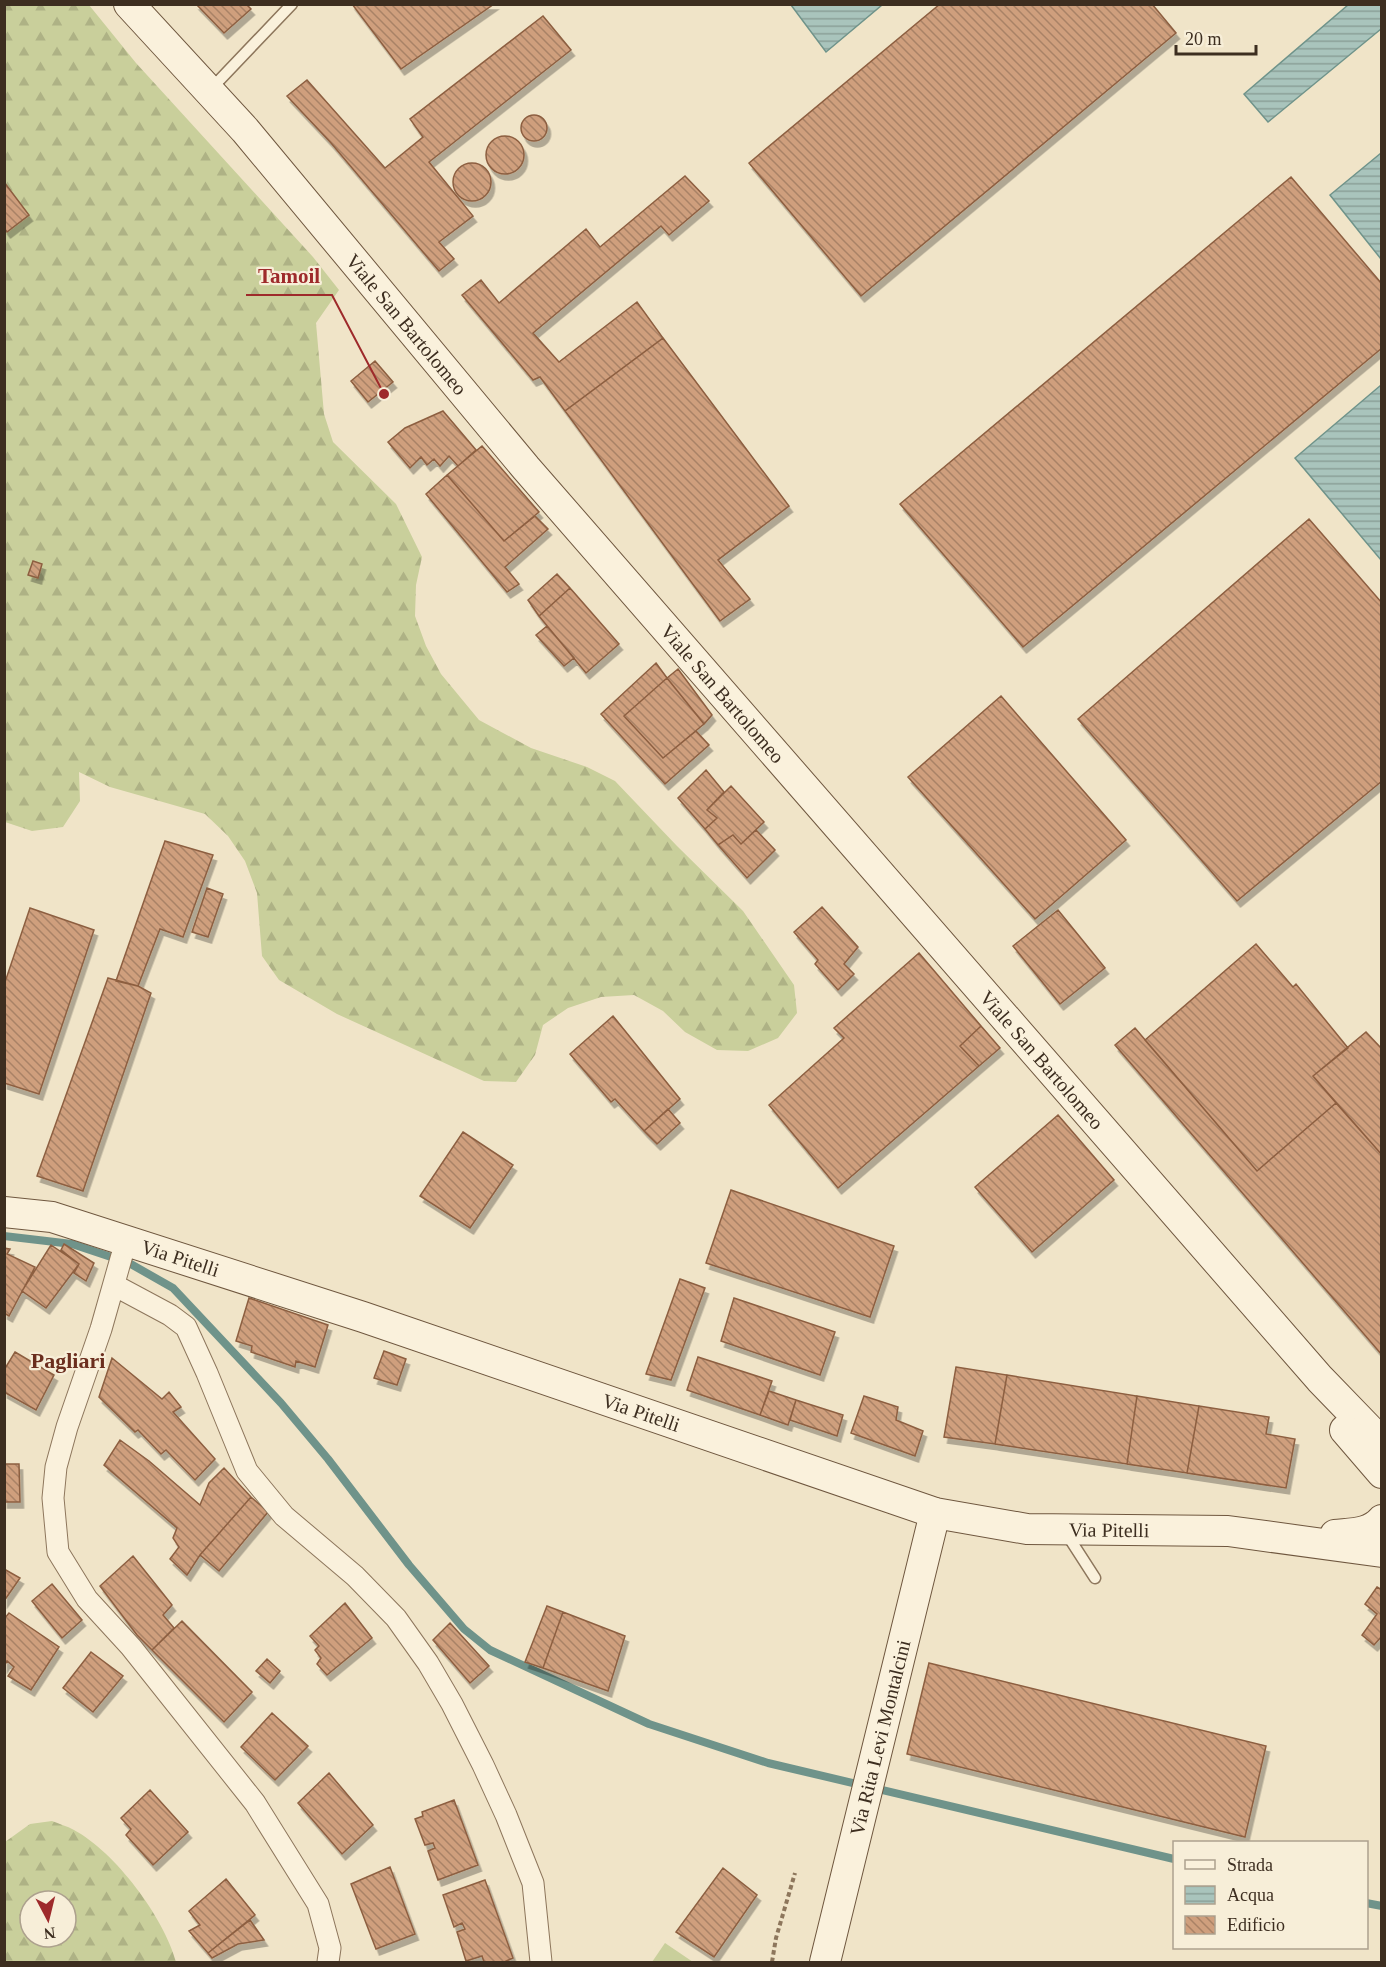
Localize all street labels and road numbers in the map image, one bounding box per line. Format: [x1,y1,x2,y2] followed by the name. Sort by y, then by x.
[342,249,471,399] street label: Viale San Bartolomeo
[656,620,789,767] street label: Viale San Bartolomeo
[976,986,1108,1134] street label: Viale San Bartolomeo
[139,1235,222,1281] street label: Via Pitelli
[600,1389,683,1436] street label: Via Pitelli
[1069,1518,1150,1541] street label: Via Pitelli
[845,1637,915,1838] street label: Via Rita Levi Montalcini

